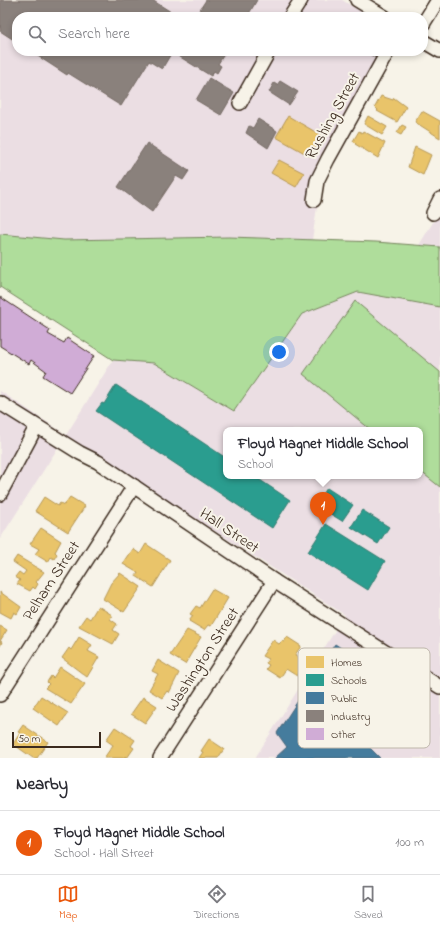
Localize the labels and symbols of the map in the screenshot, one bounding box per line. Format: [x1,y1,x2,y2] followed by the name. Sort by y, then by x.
[299,68,367,164] street label: Rushing Street
[269,342,289,362] your location
[310,492,336,525] pin: 1
[194,502,264,560] street label: Hall Street
[17,536,87,626] street label: Pelham Street
[160,602,246,717] street label: Washington Street
[298,648,430,748] legend
[331,655,363,671] text: Homes
[331,673,367,689] text: Schools
[331,691,357,707] text: Public
[331,709,370,726] text: Industry
[331,727,356,743] text: Other
[12,730,101,749] scale bar

